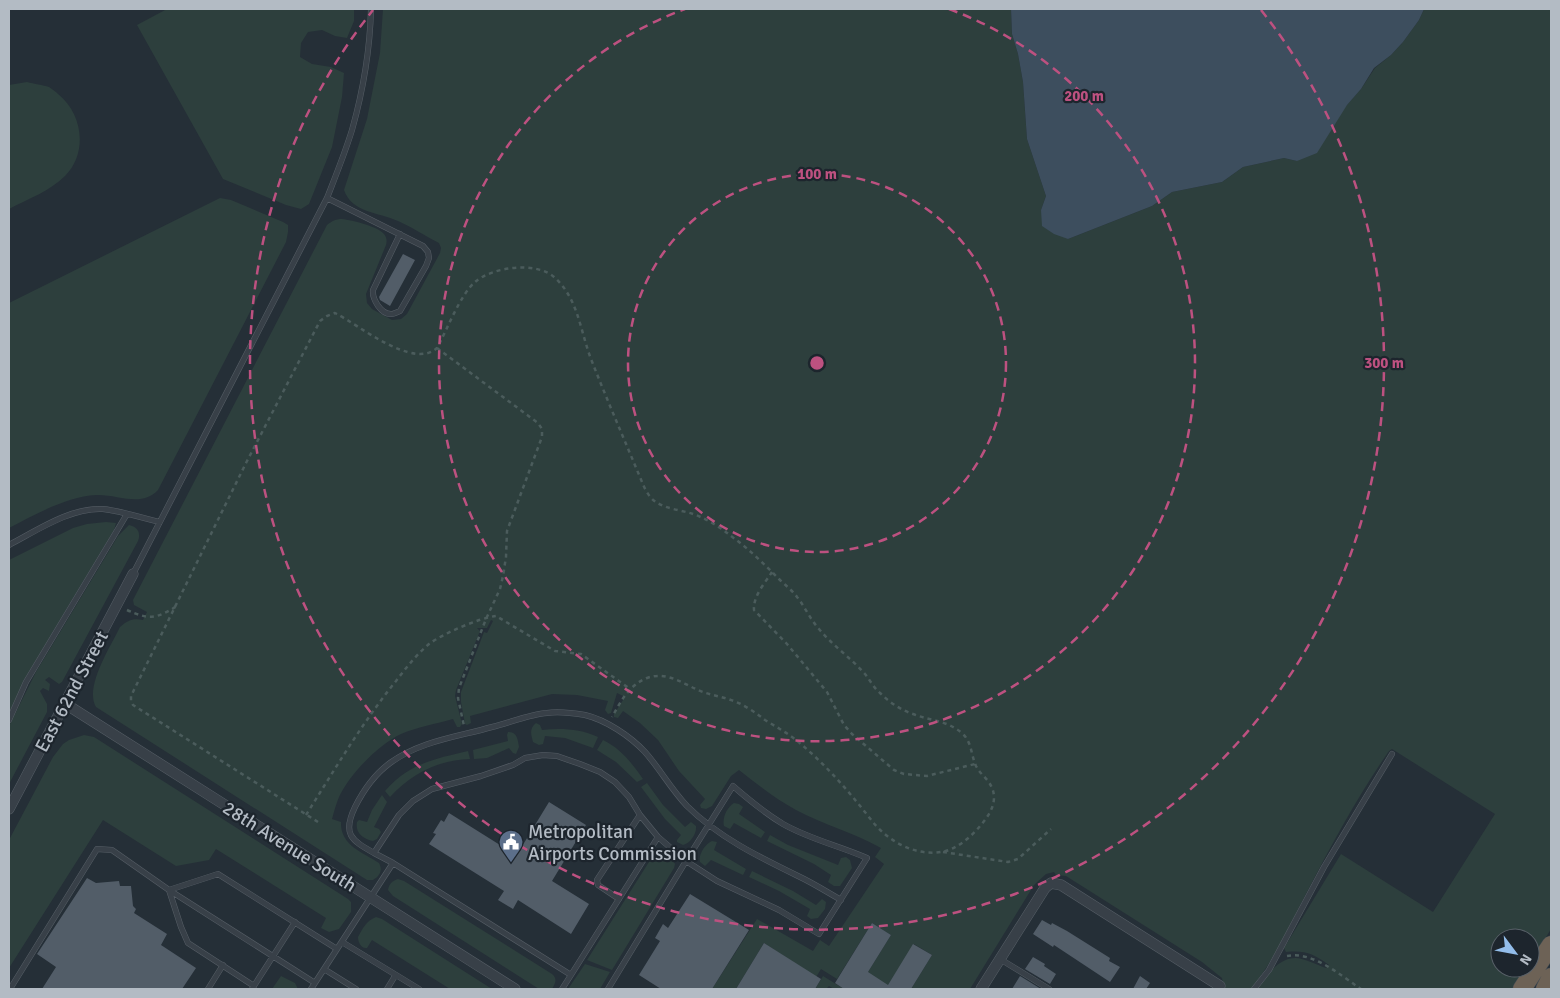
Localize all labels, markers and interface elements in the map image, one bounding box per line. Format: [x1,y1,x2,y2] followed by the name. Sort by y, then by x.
[1064,87,1104,105] text: 200 m
[797,165,837,183] text: 100 m
[808,354,826,372] centre of rings
[1364,354,1404,372] text: 300 m
[30,626,114,756] street label: East 62nd Street
[218,796,361,898] street label: 28th Avenue South
[528,820,697,866] place label: Metropolitan Airports Commission
[498,829,524,863] public building icon: Metropolitan Airports Commission
[1490,928,1540,978] north arrow
[1516,951,1535,968] text: N

